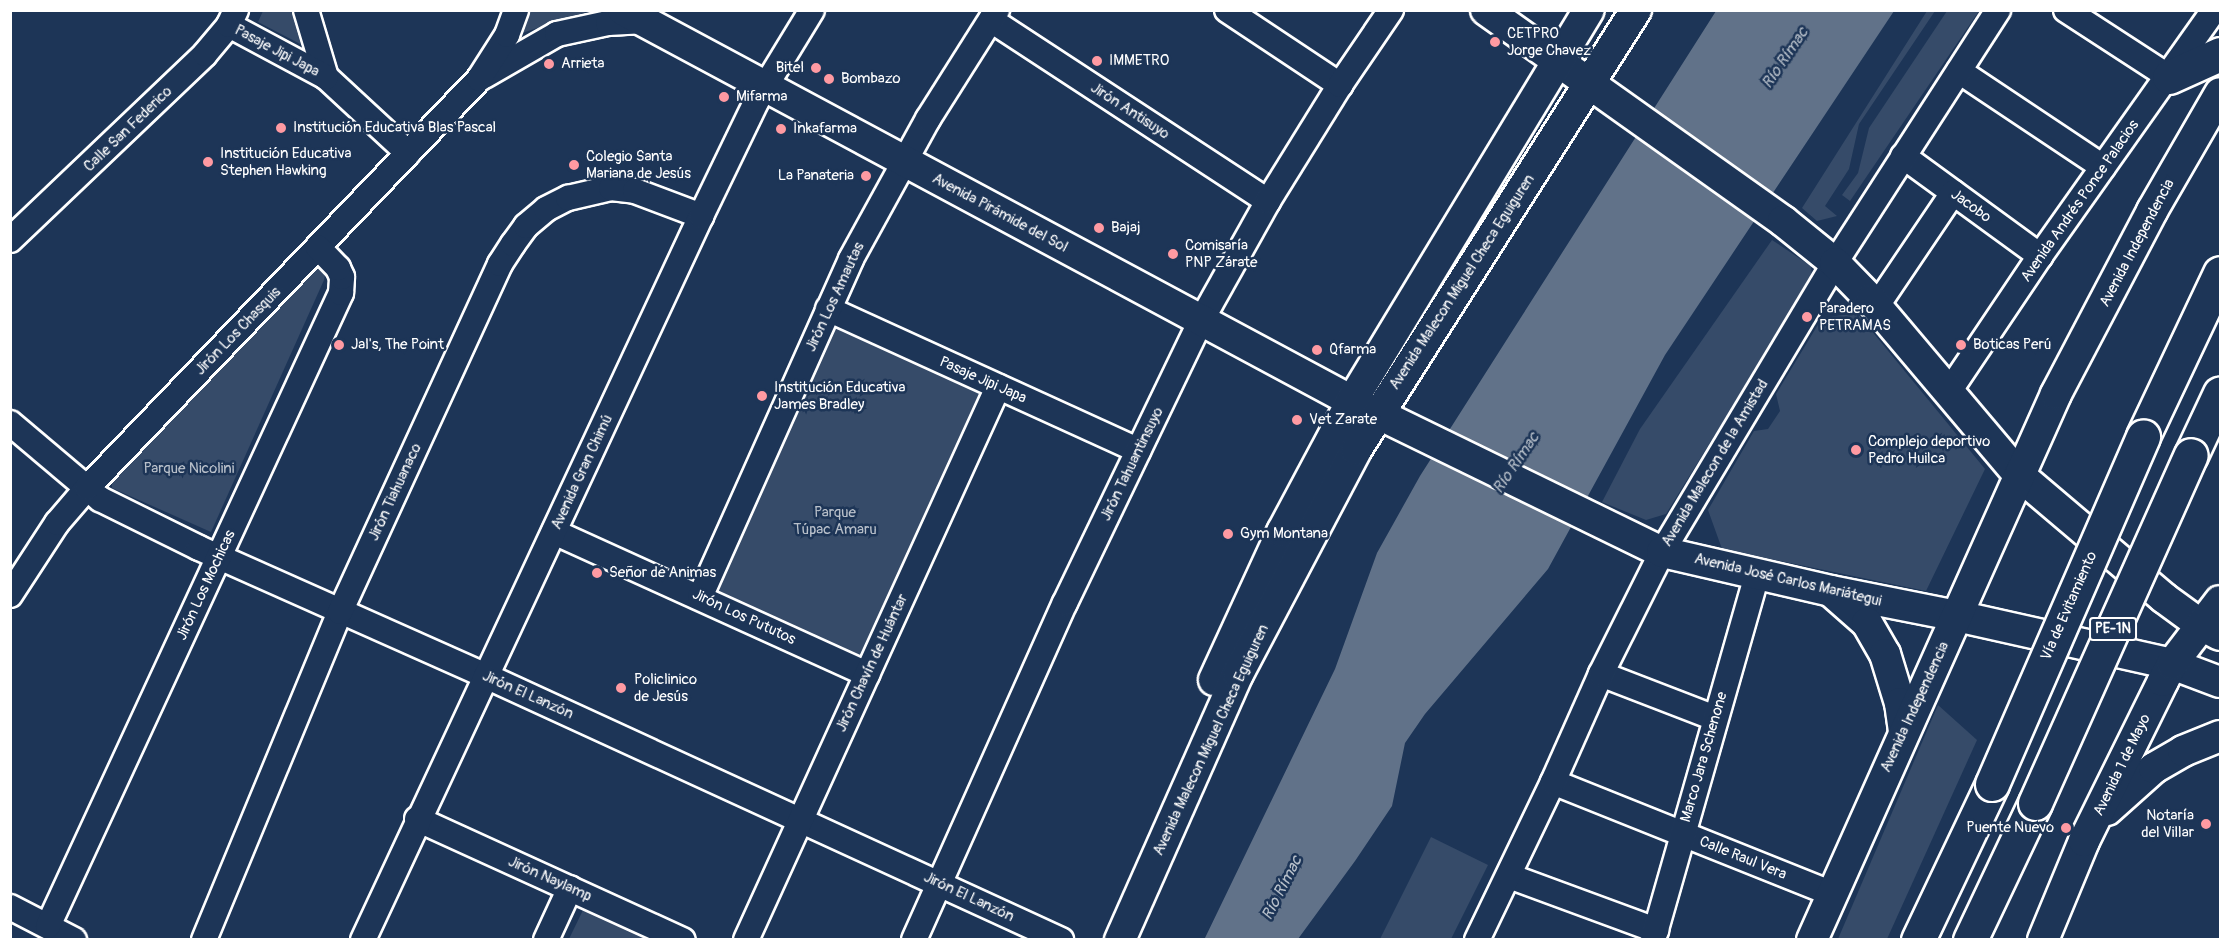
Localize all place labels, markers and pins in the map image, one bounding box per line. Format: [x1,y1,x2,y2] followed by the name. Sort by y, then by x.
[1507,24,1591,59] place label: CETPRO Jorge Chavez
[1488,35,1502,49] marker: CETPRO Jorge Chavez
[1109,52,1169,70] place label: IMMETRO
[1090,54,1104,68] marker: IMMETRO
[561,55,605,73] place label: Arrieta
[542,57,556,71] marker: Arrieta
[776,59,804,77] place label: Bitel
[809,61,823,75] marker: Bitel
[841,70,901,88] place label: Bombazo
[822,72,836,86] marker: Bombazo
[736,88,788,106] place label: Mifarma
[717,90,731,104] marker: Mifarma
[293,119,496,137] place label: Institución Educativa Blas Pascal
[793,120,857,138] place label: Inkafarma
[274,121,288,135] marker: Institución Educativa Blas Pascal
[774,122,788,136] marker: Inkafarma
[220,144,351,179] place label: Institución Educativa Stephen Hawking
[586,147,691,182] place label: Colegio Santa Mariana de Jesús
[201,155,215,169] marker: Institución Educativa Stephen Hawking
[567,158,581,172] marker: Colegio Santa Mariana de Jesús
[778,167,854,185] place label: La Panateria
[859,169,873,183] marker: La Panateria
[1111,219,1140,237] place label: Bajaj
[1092,221,1106,235] marker: Bajaj
[1185,236,1258,271] place label: Comisaría PNP Zárate
[1166,247,1180,261] marker: Comisaría PNP Zárate
[1819,299,1891,334] place label: Paradero PETRAMAS
[1800,310,1814,324] marker: Paradero PETRAMAS
[351,336,444,354] place label: Jal's, The Point
[1973,336,2052,354] place label: Boticas Perú
[332,338,346,352] marker: Jal's, The Point
[1954,338,1968,352] marker: Boticas Perú
[1329,341,1376,359] place label: Qfarma
[1310,343,1324,357] marker: Qfarma
[774,378,905,413] place label: Institución Educativa James Bradley
[755,389,769,403] marker: Institución Educativa James Bradley
[1309,411,1377,429] place label: Vet Zarate
[1290,413,1304,427] marker: Vet Zarate
[1868,432,1990,467] place label: Complejo deportivo Pedro Huilca
[1849,443,1863,457] marker: Complejo deportivo Pedro Huilca
[1240,525,1328,543] place label: Gym Montana
[1221,527,1235,541] marker: Gym Montana
[609,564,716,582] place label: Señor de Animas
[590,566,604,580] marker: Señor de Animas
[634,670,697,705] place label: Policlinico de Jesús
[612,679,630,697] marker: Policlinico de Jesús
[2141,806,2194,841] place label: Notaría del Villar
[2199,817,2213,831] marker: Notaría del Villar
[1966,819,2054,837] place label: Puente Nuevo
[2059,821,2073,835] marker: Puente Nuevo

